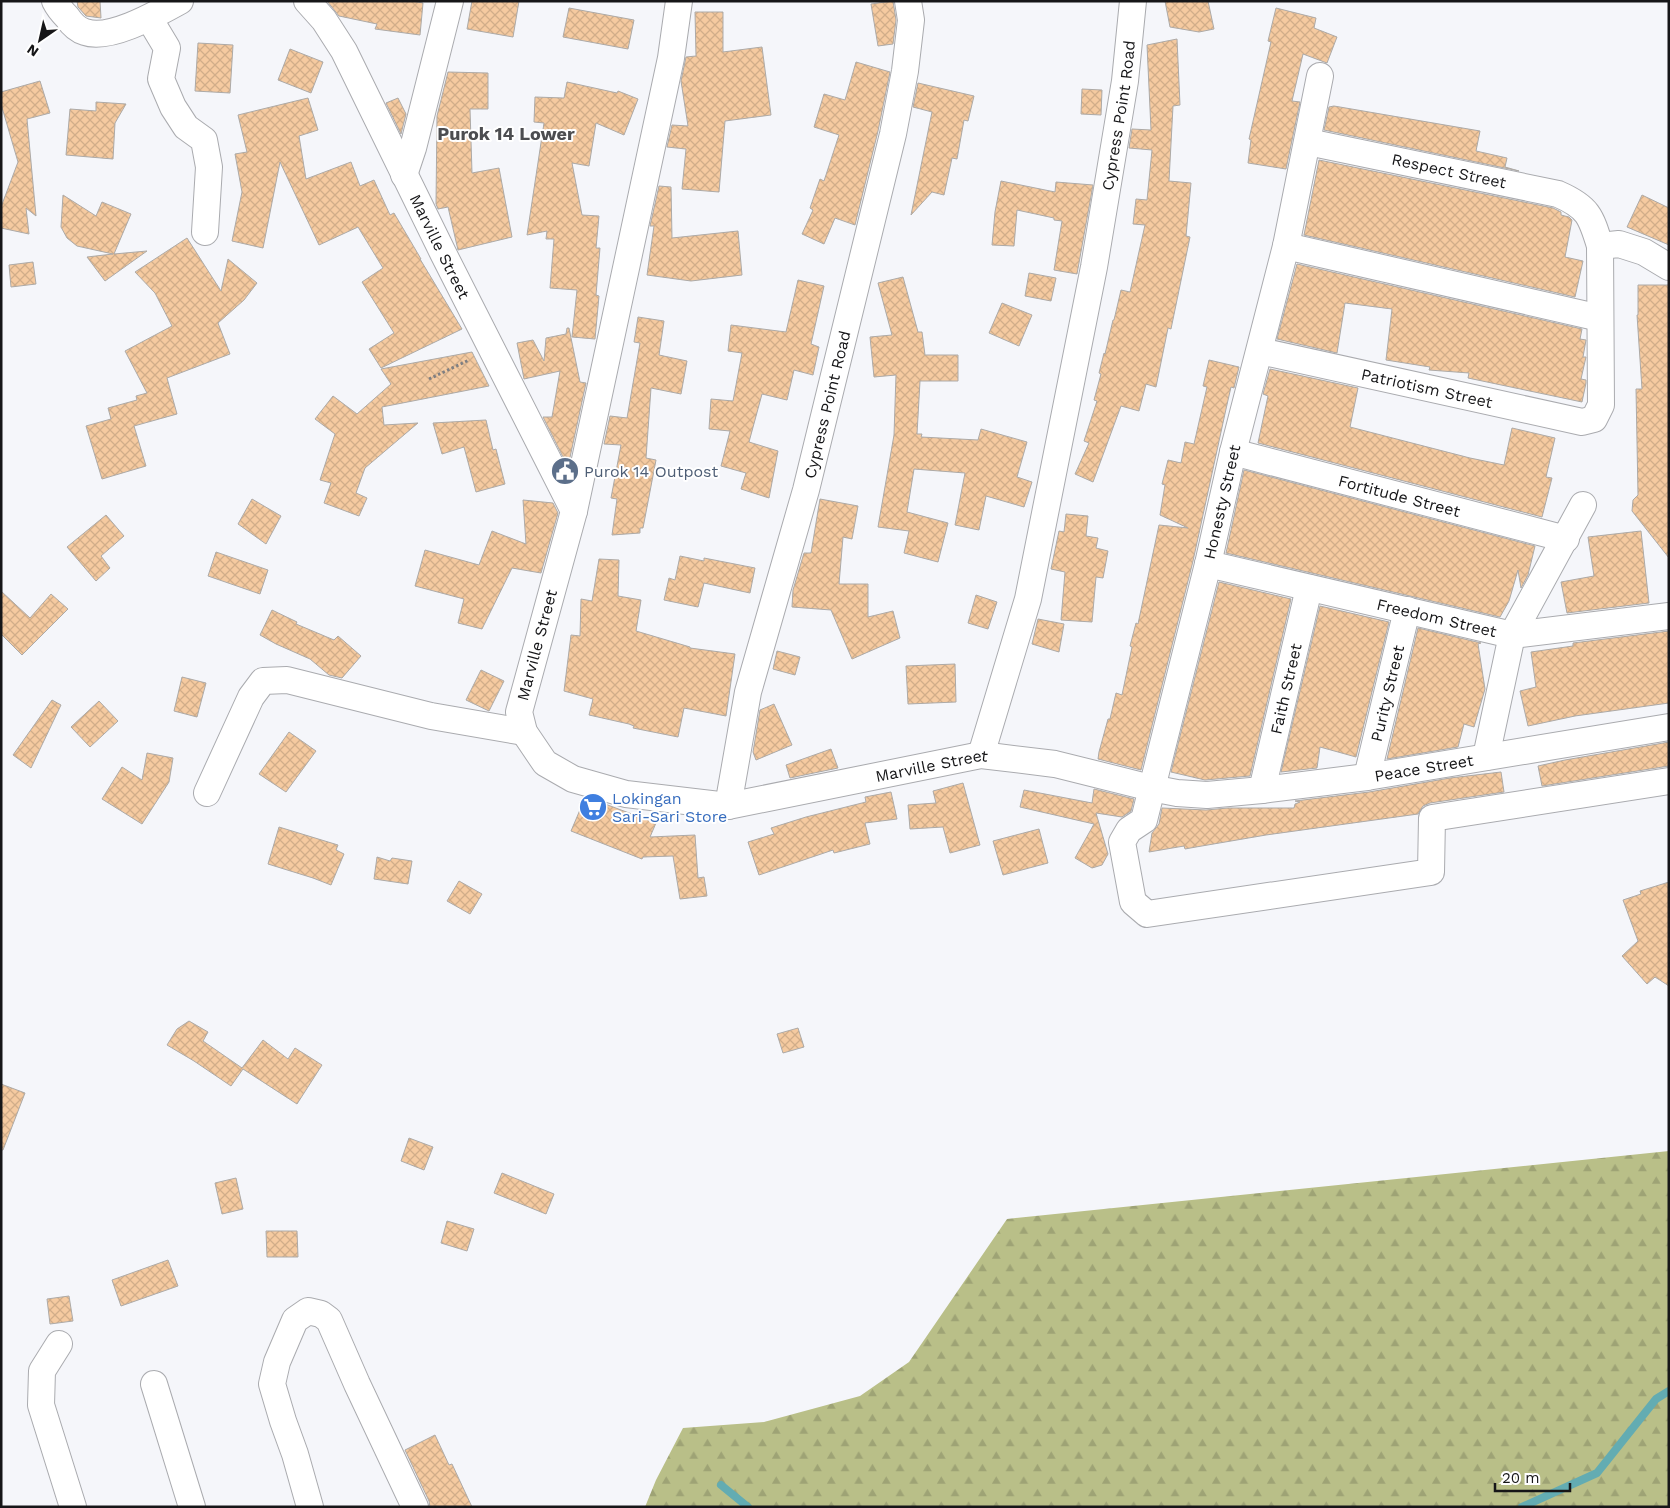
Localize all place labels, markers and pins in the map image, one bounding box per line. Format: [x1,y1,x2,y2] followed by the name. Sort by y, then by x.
[550,456,580,486] public building icon: Purok 14 Outpost
[584,462,718,481] place label: Purok 14 Outpost
[612,789,727,826] place label: Lokingan Sari-Sari Store
[578,792,608,822] supermarket icon: Lokingan Sari-Sari Store

